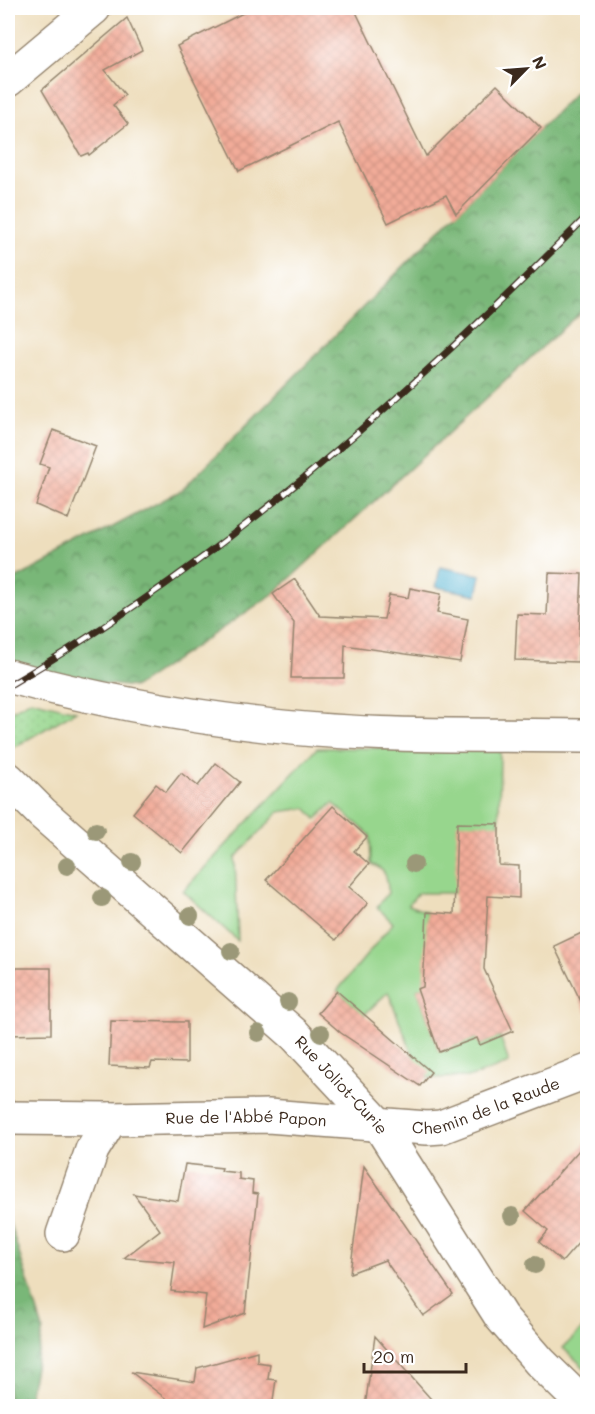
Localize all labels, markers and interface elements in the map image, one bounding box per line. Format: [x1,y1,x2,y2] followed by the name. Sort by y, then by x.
[496,39,556,99] north arrow
[528,53,552,72] text: N
[291,1031,393,1138] street label: Rue Joliot-Curie
[411,1072,562,1138] street label: Chemin de la Raude
[165,1105,327,1130] street label: Rue de l'Abbé Papon
[364,1336,466,1374] scale bar
[373,1344,414,1368] text: 20 m

